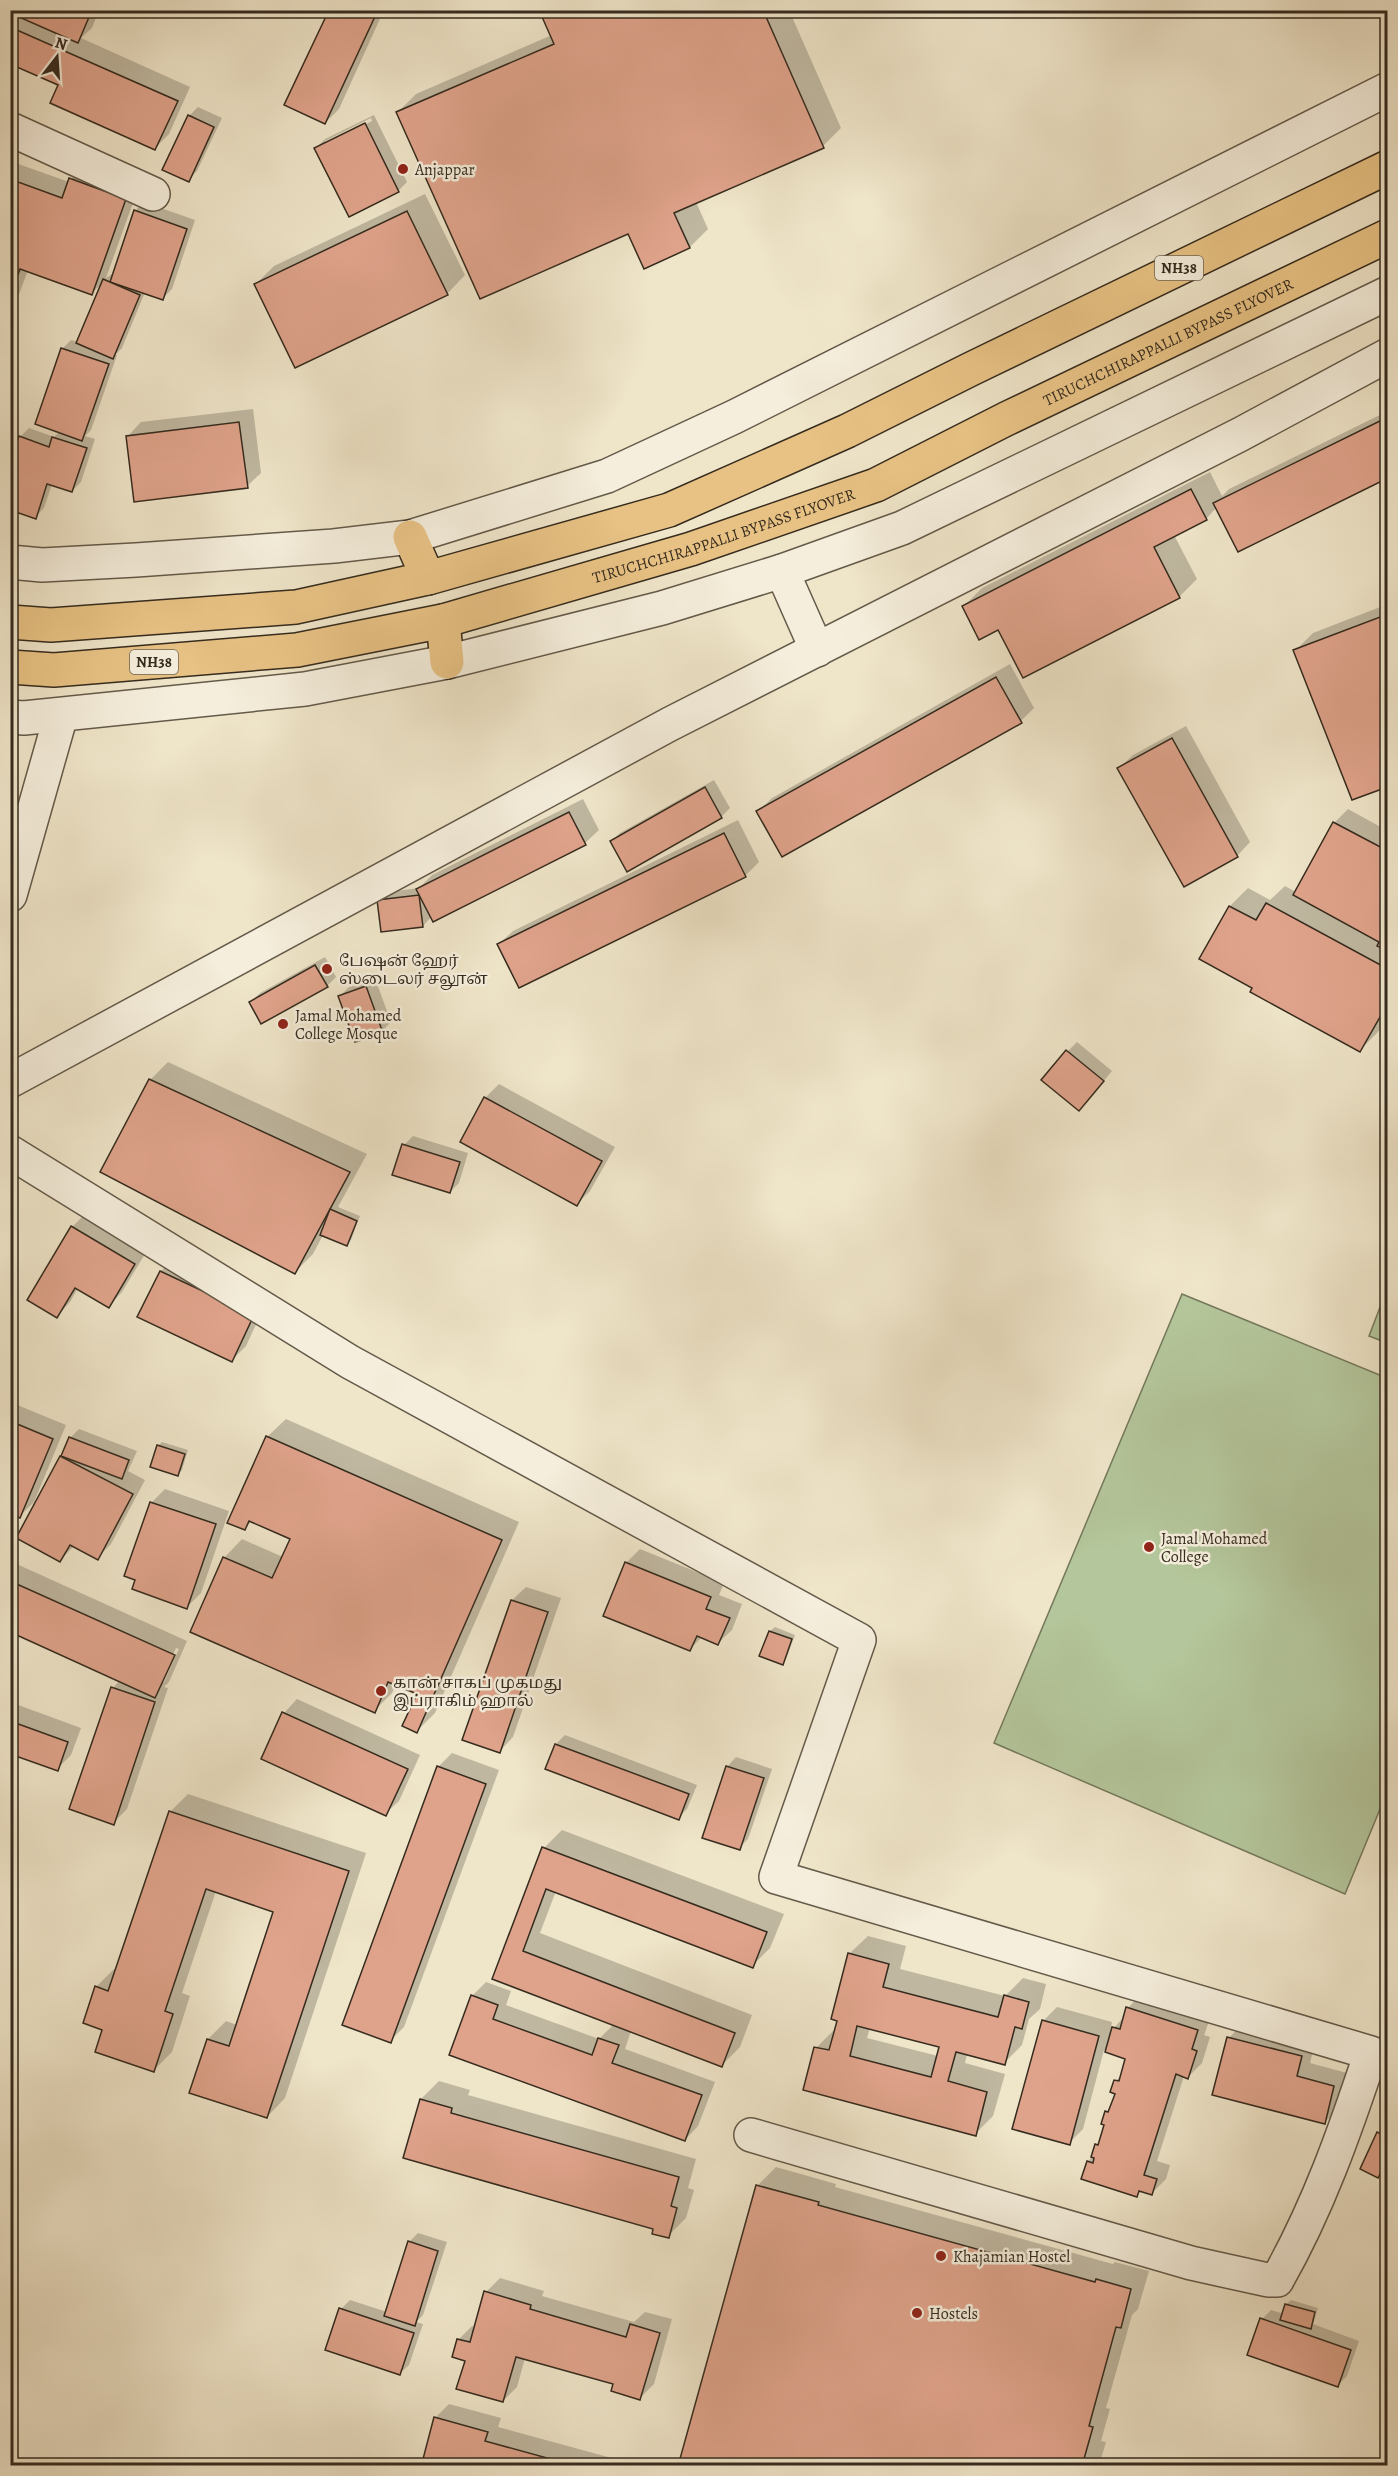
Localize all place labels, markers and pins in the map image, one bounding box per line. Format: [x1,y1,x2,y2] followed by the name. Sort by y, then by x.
[414,159,475,181] place label: Anjappar
[396,162,410,176] marker: Anjappar
[339,950,488,990] place label: பேஷன் ஹேர் ஸ்டைலர் சலூன்
[320,962,334,976] marker: பேஷன் ஹேர் ஸ்டைலர் சலூன்
[295,1005,402,1045] place label: Jamal Mohamed College Mosque
[276,1017,290,1031] marker: Jamal Mohamed College Mosque
[1161,1528,1268,1568] place label: Jamal Mohamed College
[1142,1540,1156,1554] marker: Jamal Mohamed College
[393,1672,562,1712] place label: கான் சாகப் முகமது இப்ராகிம் ஹால்
[374,1684,388,1698] marker: கான் சாகப் முகமது இப்ராகிம் ஹால்
[953,2246,1070,2268] place label: Khajamian Hostel
[934,2249,948,2263] marker: Khajamian Hostel
[929,2303,978,2325] place label: Hostels
[910,2306,924,2320] marker: Hostels

